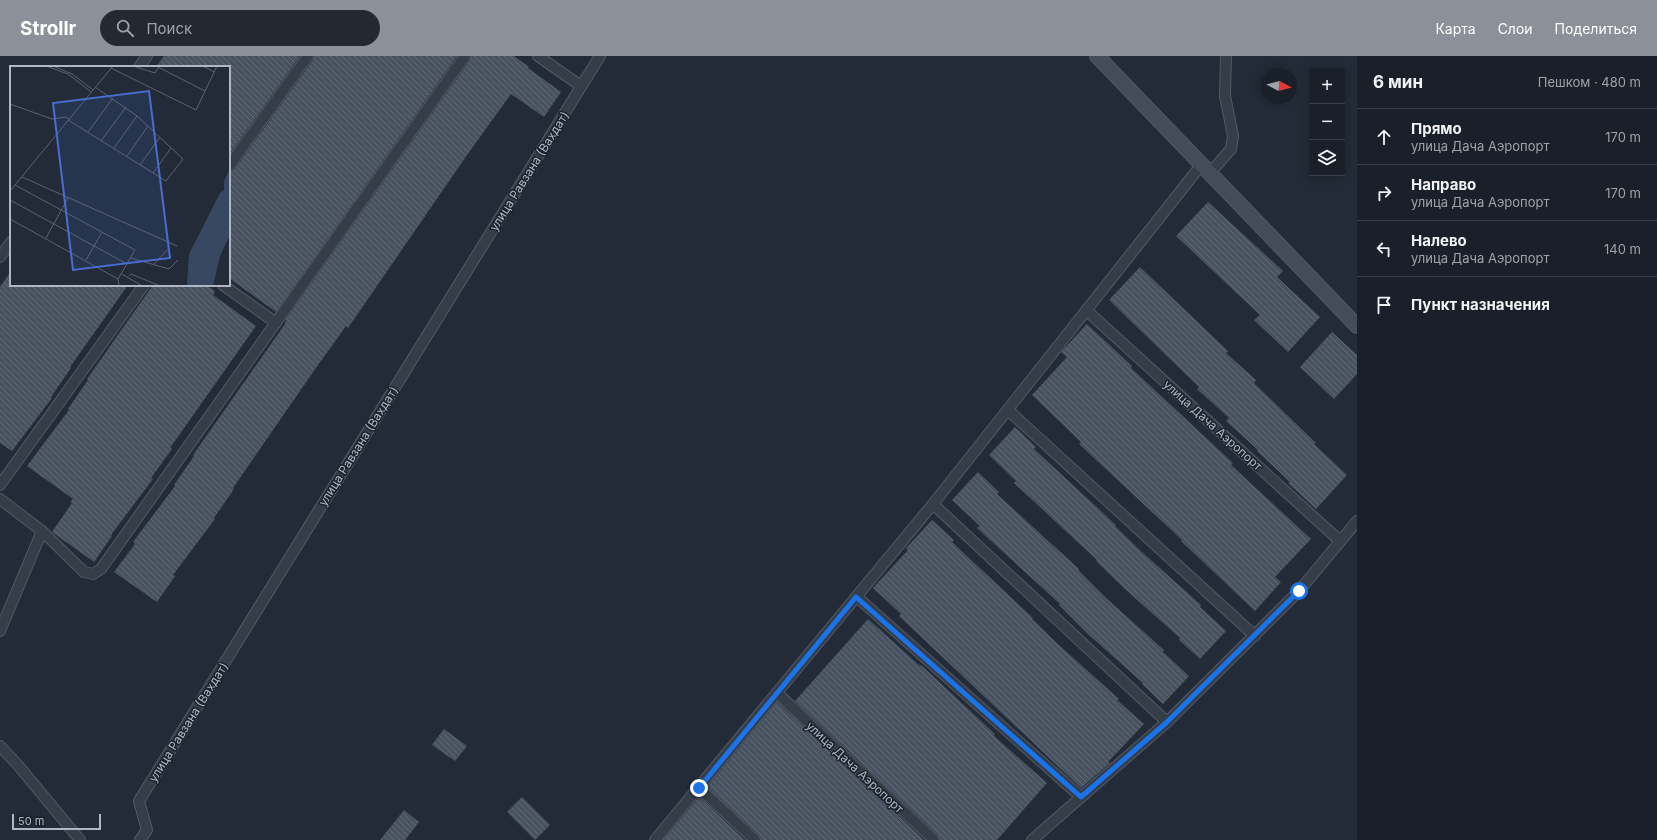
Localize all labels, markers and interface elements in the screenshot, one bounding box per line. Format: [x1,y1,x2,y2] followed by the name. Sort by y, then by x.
[100,10,380,46] search box
[20,17,76,40] text: Strollr
[114,17,136,39] icon: search
[146,19,192,38] text: Поиск
[1435,20,1476,37] text: Карта
[1498,20,1533,37] text: Слои
[1555,20,1637,37] text: Поделиться
[10,66,230,286] inset map
[1261,68,1297,104] north arrow
[1309,68,1345,176] map controls
[1309,68,1345,104] button: +
[1373,72,1423,92] text: 6 мин
[1538,74,1641,90] text: Пешком · 480 m
[1309,104,1345,140] button: −
[486,108,572,234] street label: улица Равзана (Вахдат)
[1411,119,1462,138] text: Прямо
[1373,126,1395,148] icon: ahead
[1605,129,1641,145] text: 170 m
[1411,138,1550,154] text: улица Дача Аэропорт
[1309,140,1345,176] button: layers
[1411,175,1476,194] text: Направо
[1373,182,1395,204] icon: right
[1605,185,1641,201] text: 170 m
[1411,194,1550,210] text: улица Дача Аэропорт
[1411,231,1467,250] text: Налево
[1373,238,1395,260] icon: left
[1604,241,1641,257] text: 140 m
[1411,250,1550,266] text: улица Дача Аэропорт
[1373,294,1395,316] icon: arrive
[1411,295,1550,314] text: Пункт назначения
[1160,377,1266,474] street label: улица Дача Аэропорт
[315,383,401,509] street label: улица Равзана (Вахдат)
[1290,582,1308,600] route start
[145,659,231,785] street label: улица Равзана (Вахдат)
[803,718,907,816] street label: улица Дача Аэропорт
[690,779,708,797] route end
[12,812,101,831] scale bar
[18,814,44,828] text: 50 m

